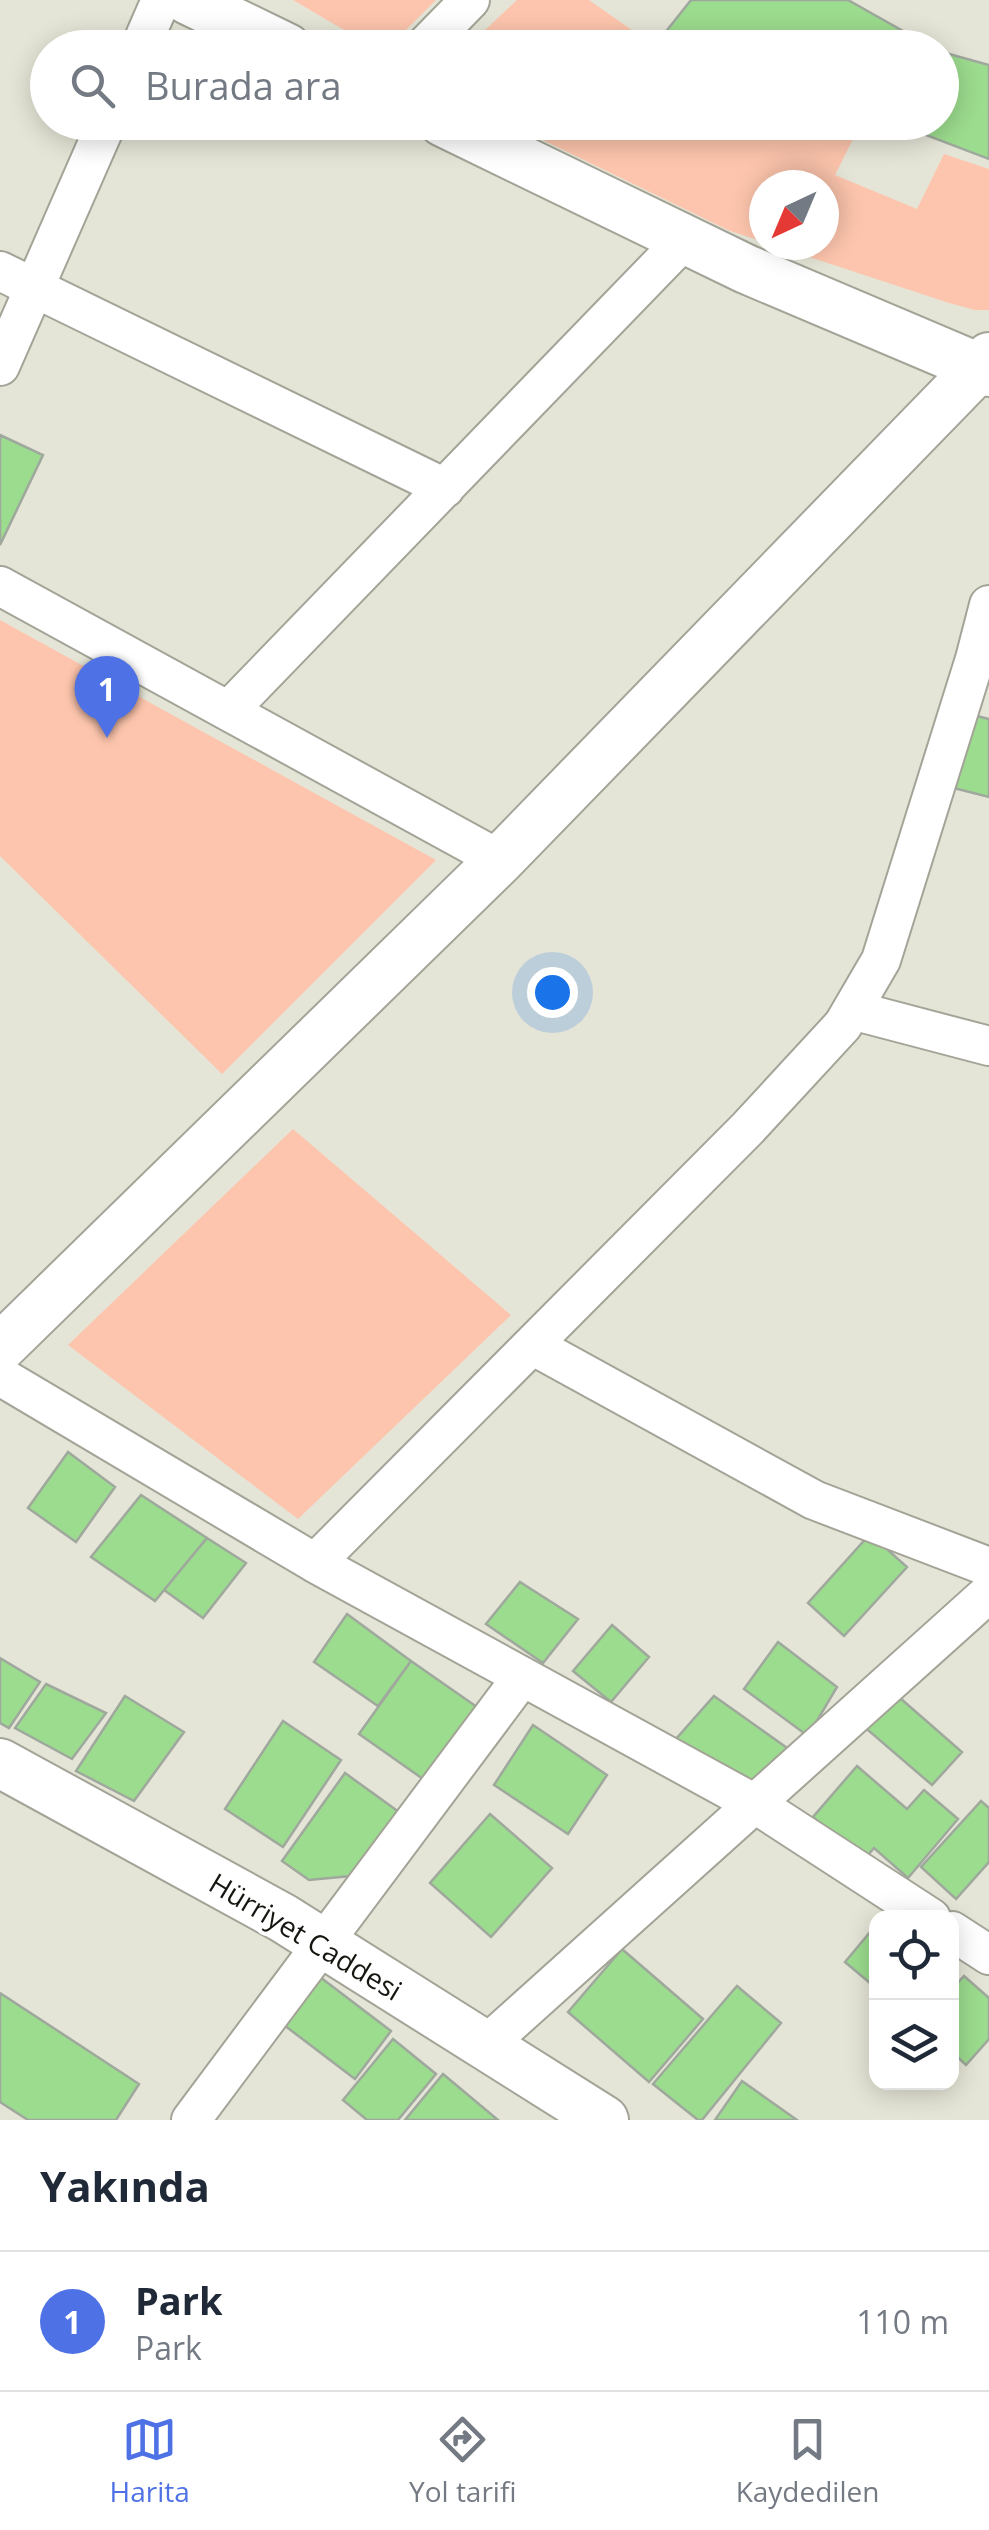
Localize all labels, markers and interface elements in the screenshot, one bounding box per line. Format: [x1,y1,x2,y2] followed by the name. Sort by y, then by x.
[30,30,959,140] search box
[65,58,120,113] icon: search
[145,59,342,111] text: Burada ara
[749,170,839,260] north arrow
[74,656,140,738] pin: 1
[527,967,578,1018] your location
[203,1863,409,2009] street label: Hürriyet Caddesi
[869,1910,959,2090] map controls
[869,1910,959,2000] button: locate
[869,2000,959,2090] button: layers
[40,2157,210,2214] text: Yakında
[135,2274,223,2326] text: Park
[63,2300,82,2343] text: 1
[856,2300,949,2343] text: 110 m
[135,2326,202,2369] text: Park
[110,2412,190,2510] tab: Harita
[409,2412,516,2510] tab: Yol tarifi
[736,2412,879,2510] tab: Kaydedilen

